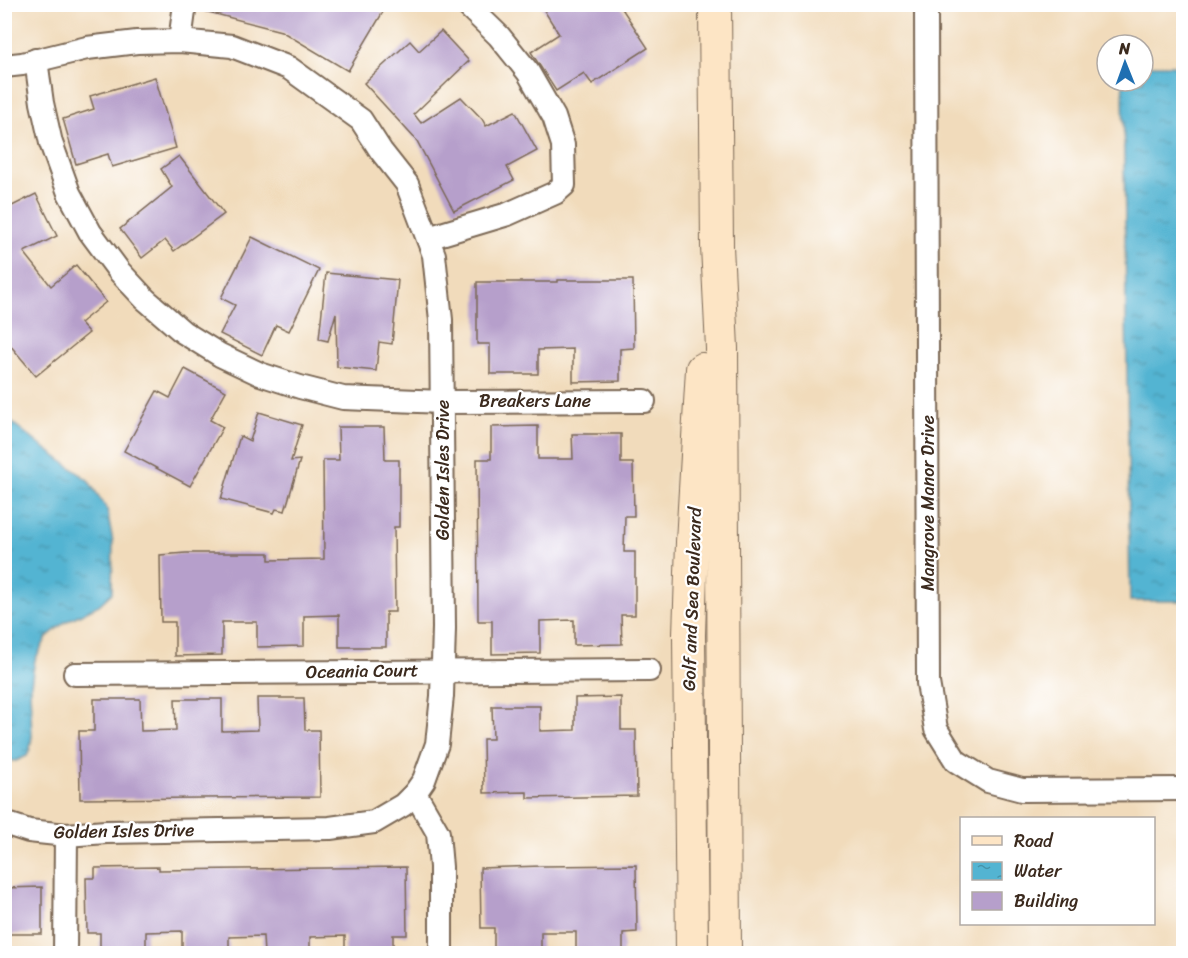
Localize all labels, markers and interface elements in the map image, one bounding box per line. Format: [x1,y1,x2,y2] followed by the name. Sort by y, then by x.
[1095,33,1155,93] north arrow
[1118,34,1131,63] text: N
[479,385,591,417] street label: Breakers Lane
[427,400,459,540] street label: Golden Isles Drive
[912,415,944,591] street label: Mangrove Manor Drive
[673,505,711,691] street label: Golf and Sea Boulevard
[305,654,419,688] street label: Oceania Court
[53,814,195,848] street label: Golden Isles Drive
[960,817,1155,925] legend
[1014,825,1054,857] text: Road
[1014,855,1063,887] text: Water
[1014,885,1078,917] text: Building

